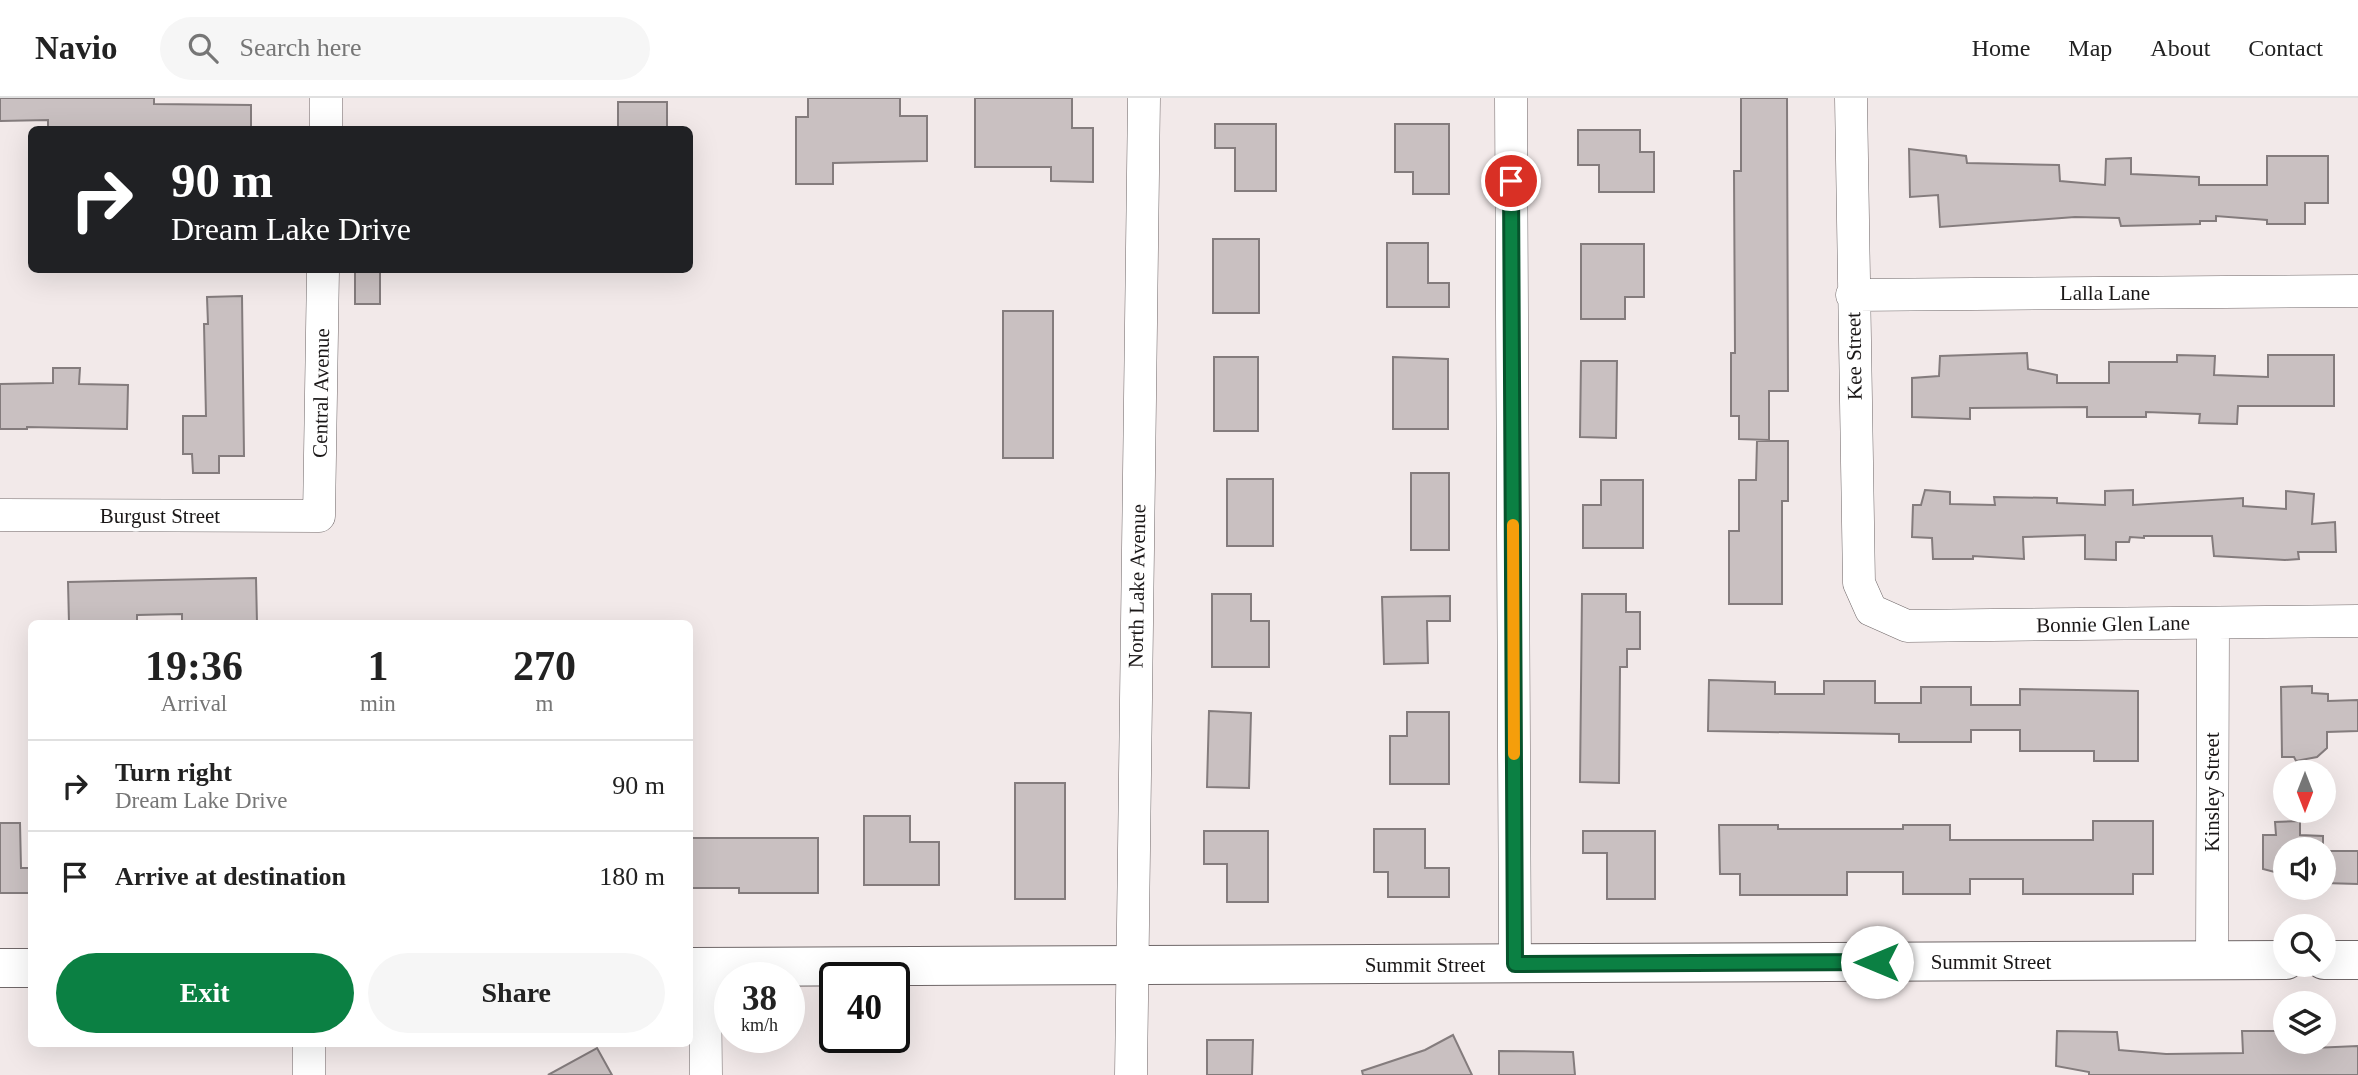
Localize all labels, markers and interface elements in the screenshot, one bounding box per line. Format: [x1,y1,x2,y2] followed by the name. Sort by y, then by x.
[160,17,650,80] search box
[184,29,222,67] icon: search
[35,30,118,66] text: Navio
[240,33,361,62] text: Search here
[1972,35,2030,61] text: Home
[2068,35,2112,61] text: Map
[2150,35,2210,61] text: About
[2248,35,2323,61] text: Contact
[1481,151,1541,211] pin
[171,153,273,208] text: 90 m
[56,154,147,245] icon: right
[1492,162,1530,200] icon: arrive
[171,211,411,247] text: Dream Lake Drive
[2060,281,2150,305] street label: Lalla Lane
[1841,312,1867,400] street label: Kee Street
[308,328,334,458] street label: Central Avenue
[100,504,220,528] street label: Burgust Street
[1124,504,1150,668] street label: North Lake Avenue
[2036,611,2190,637] street label: Bonnie Glen Lane
[145,643,243,689] text: 19:36
[367,643,388,689] text: 1
[513,643,576,689] text: 270
[161,691,227,716] text: Arrival
[360,691,396,716] text: min
[535,691,553,716] text: m
[2200,732,2224,852] street label: Kinsley Street
[115,758,232,787] text: Turn right
[2273,760,2336,822] north arrow
[2273,760,2336,1054] map controls
[56,767,94,805] icon: right
[612,771,665,800] text: 90 m
[115,788,287,813] text: Dream Lake Drive
[2273,837,2336,900] button: sound
[56,858,94,896] icon: arrive
[115,862,346,891] text: Arrive at destination
[599,862,665,891] text: 180 m
[2273,914,2336,977] button: search
[1840,925,1914,999] position arrow
[1931,950,2052,974] street label: Summit Street
[56,953,354,1033] button: Exit
[368,953,665,1033] button: Share
[1365,953,1486,977] street label: Summit Street
[819,962,910,1053] speed limit sign: 40
[742,979,777,1018] text: 38
[2273,991,2336,1054] button: layers
[741,1015,778,1035] text: km/h

